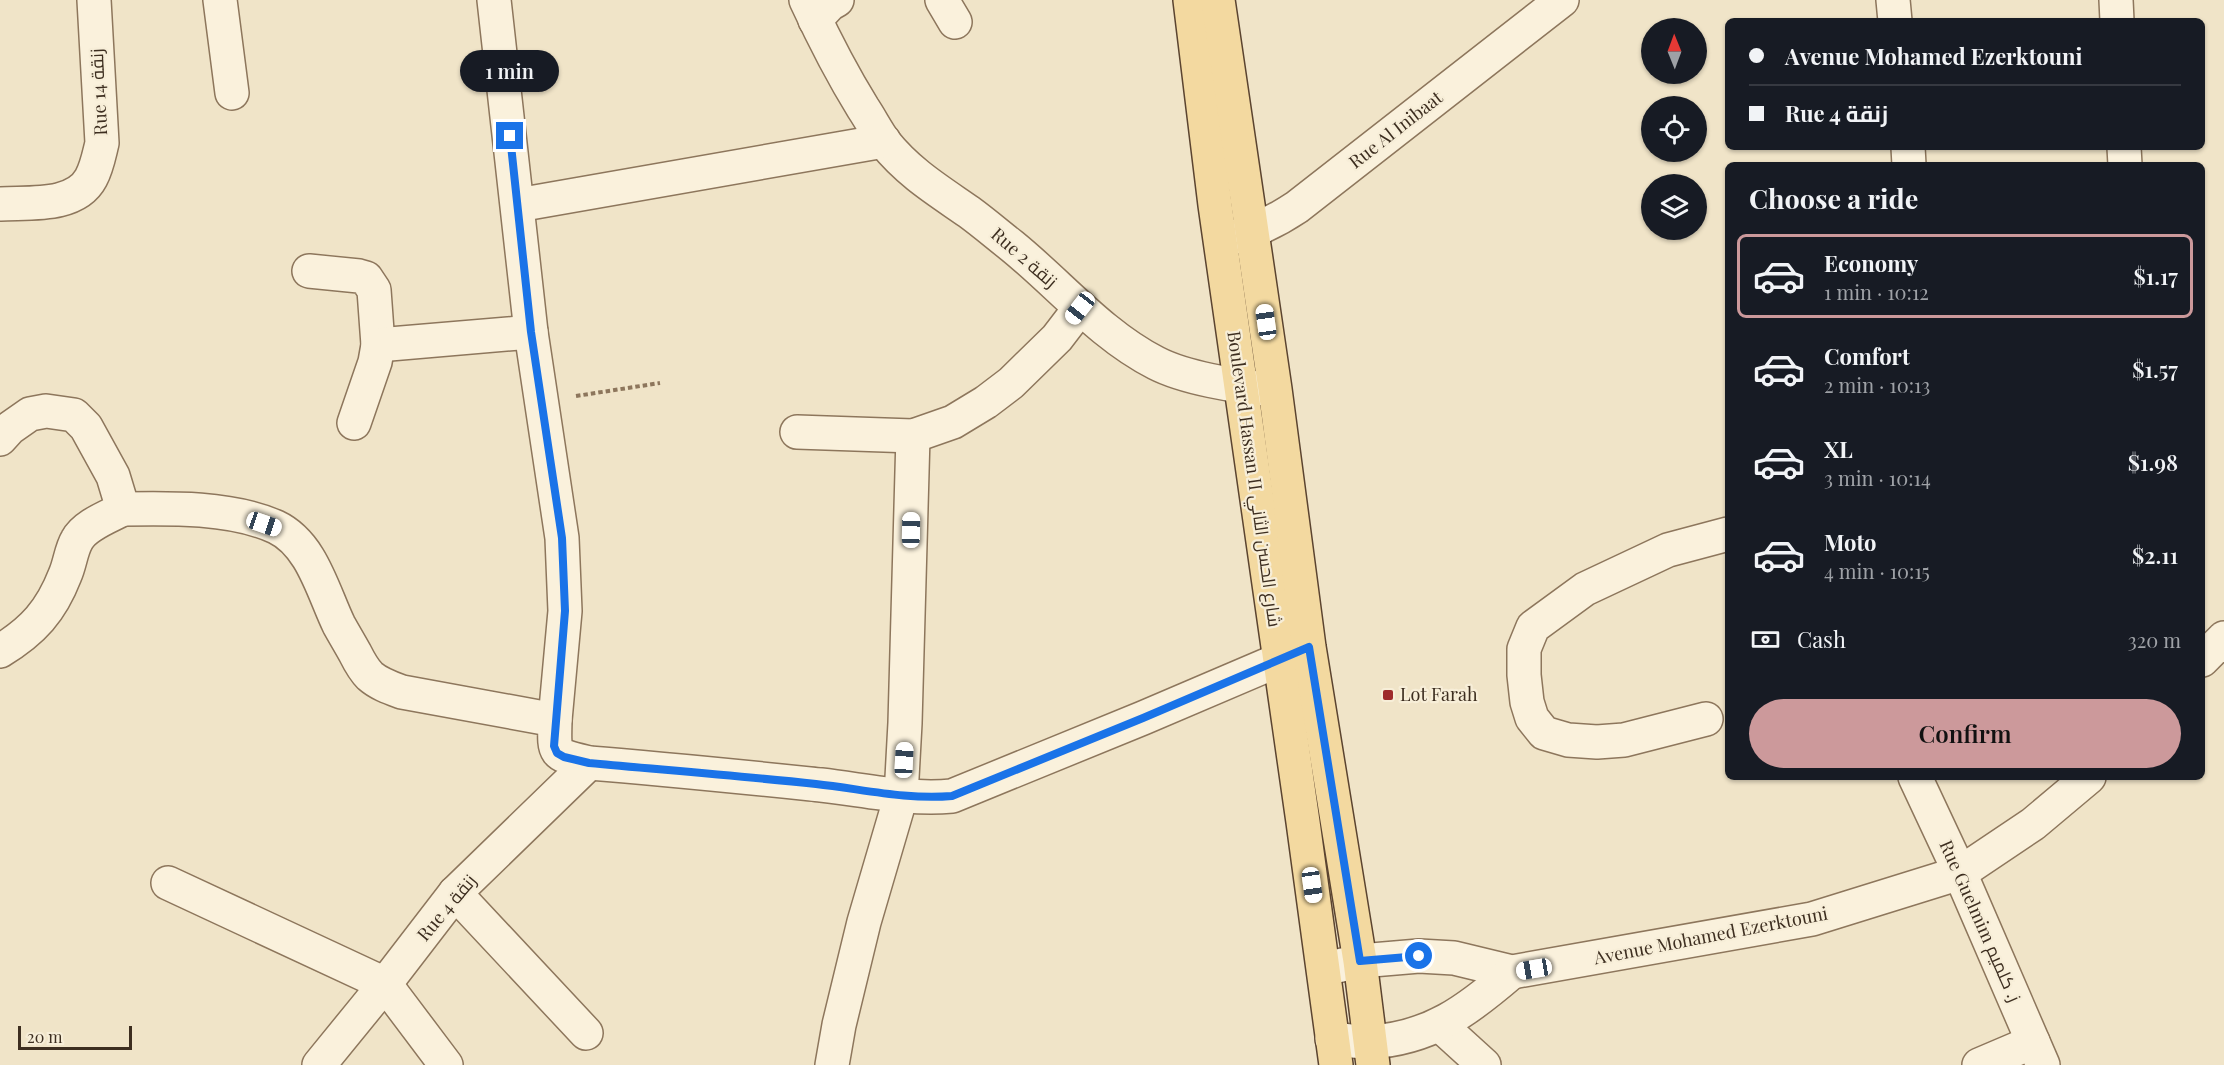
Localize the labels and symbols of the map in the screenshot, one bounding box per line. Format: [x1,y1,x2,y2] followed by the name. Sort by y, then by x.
[1641,18,1707,84] north arrow
[84,48,112,136] street label: Rue 14 زنقة
[460,49,560,91] callout: 1 min
[1344,85,1448,173] street label: Rue Al Inibaat
[496,122,523,149] route end
[986,222,1063,293] street label: Rue 2 زنقة
[1062,288,1098,328] car
[1255,303,1277,341] car
[1219,329,1288,629] street label: Boulevard Hassan II شارع الحسن الثاني
[244,510,284,538] car
[902,512,920,548] car
[1400,682,1478,706] place label: Lot Farah
[1381,688,1395,702] marker: Lot Farah
[894,742,914,778] car
[1934,836,2027,1006] street label: Rue Guelmim ز. كلميم
[1301,866,1323,904] car
[411,869,481,946] street label: Rue 4 زنقة
[1591,901,1830,970] street label: Avenue Mohamed Ezerktouni
[1405,942,1432,969] route start
[1515,957,1553,981] car
[18,1023,132,1050] scale bar

